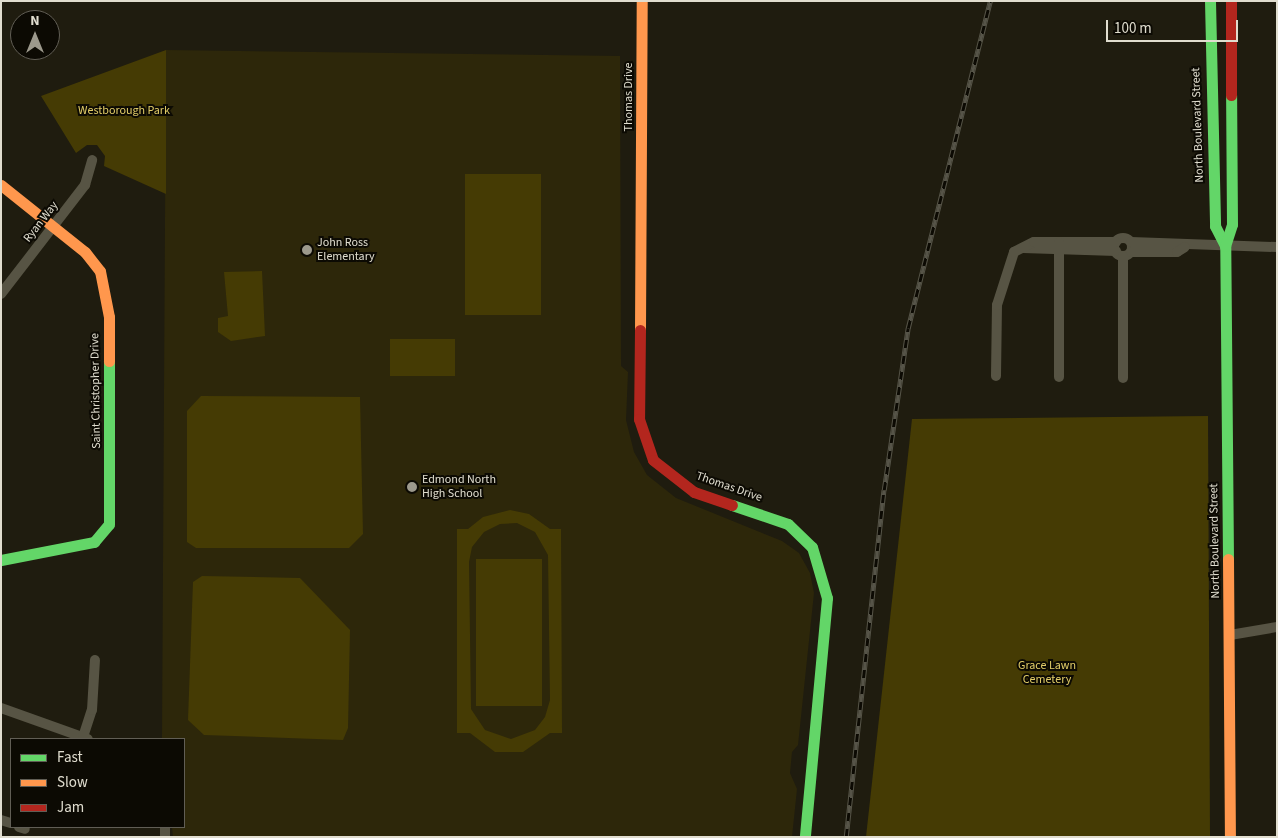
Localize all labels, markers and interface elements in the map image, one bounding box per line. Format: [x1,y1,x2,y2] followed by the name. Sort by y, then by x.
[10,10,60,60] north arrow
[1108,10,1240,42] scale bar
[30,11,40,31] text: N
[1114,18,1152,39] text: 100 m
[622,63,636,131] street label: Thomas Drive
[1189,67,1207,183] street label: North Boulevard Street
[78,104,170,118] park label: Westborough Park
[21,199,61,245] street label: Ryan Way
[317,236,375,264] place label: John Ross Elementary
[301,244,313,256] marker: John Ross Elementary
[88,333,104,449] street label: Saint Christopher Drive
[694,469,764,505] street label: Thomas Drive
[422,473,496,501] place label: Edmond North High School
[406,481,418,493] marker: Edmond North High School
[1207,483,1223,599] street label: North Boulevard Street
[1018,659,1076,687] park label: Grace Lawn Cemetery
[10,738,185,828] legend
[57,747,83,768] text: Fast
[57,772,88,793] text: Slow
[57,797,84,818] text: Jam

